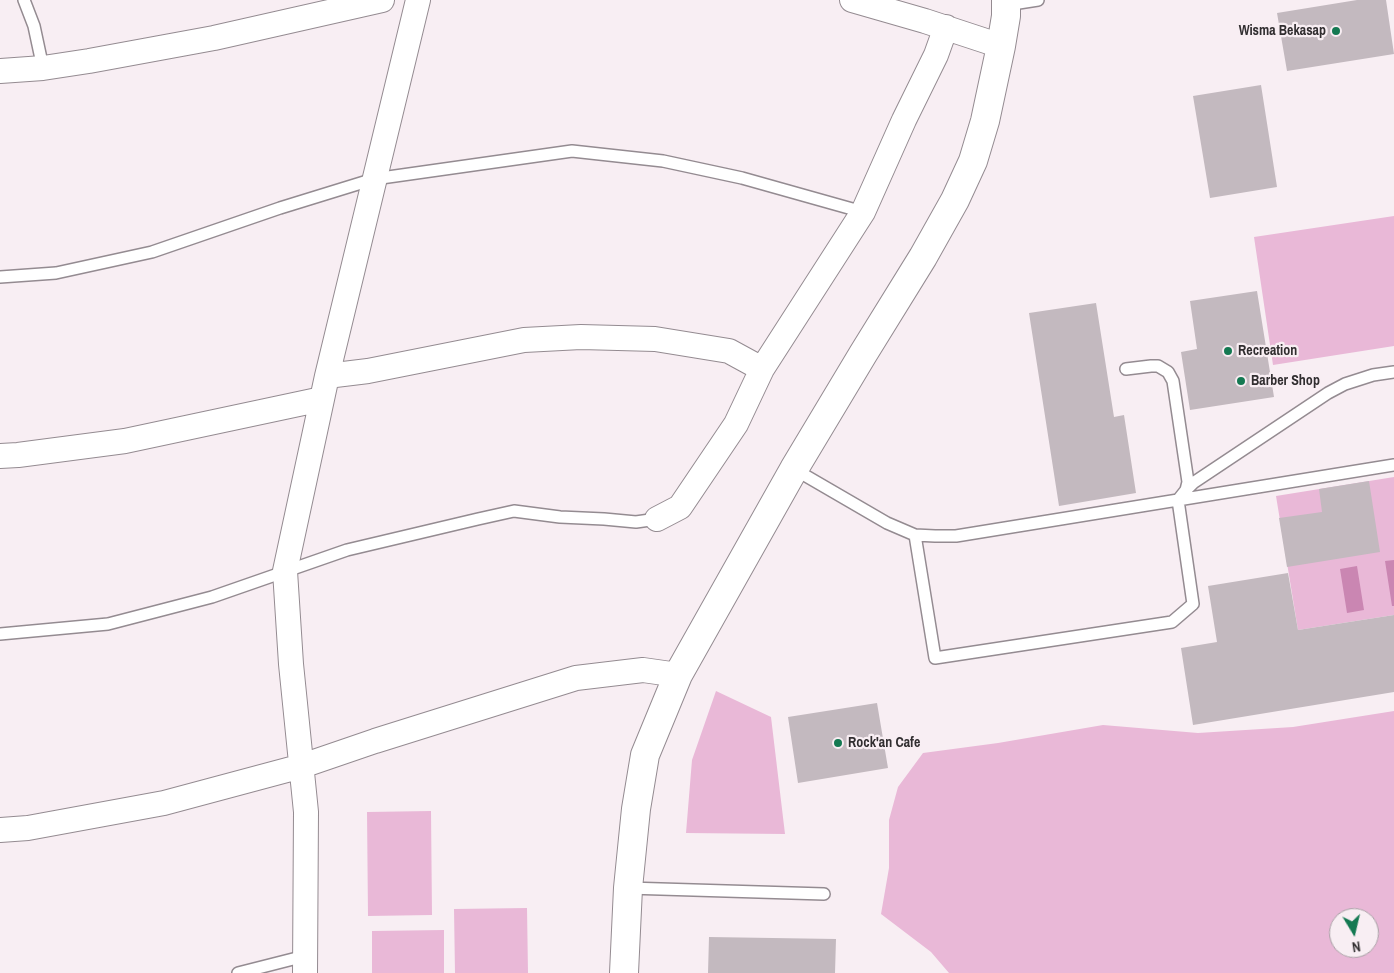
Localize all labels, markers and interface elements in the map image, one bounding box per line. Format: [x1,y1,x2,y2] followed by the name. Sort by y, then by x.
[1239,23,1326,39] place label: Wisma Bekasap
[1330,25,1342,37] marker: Wisma Bekasap
[1238,343,1297,359] place label: Recreation
[1222,345,1234,357] marker: Recreation
[1251,373,1320,389] place label: Barber Shop
[1235,375,1247,387] marker: Barber Shop
[848,735,920,751] place label: Rock'an Cafe
[832,737,844,749] marker: Rock'an Cafe
[1329,908,1379,958] north arrow
[1351,937,1362,956] text: N

